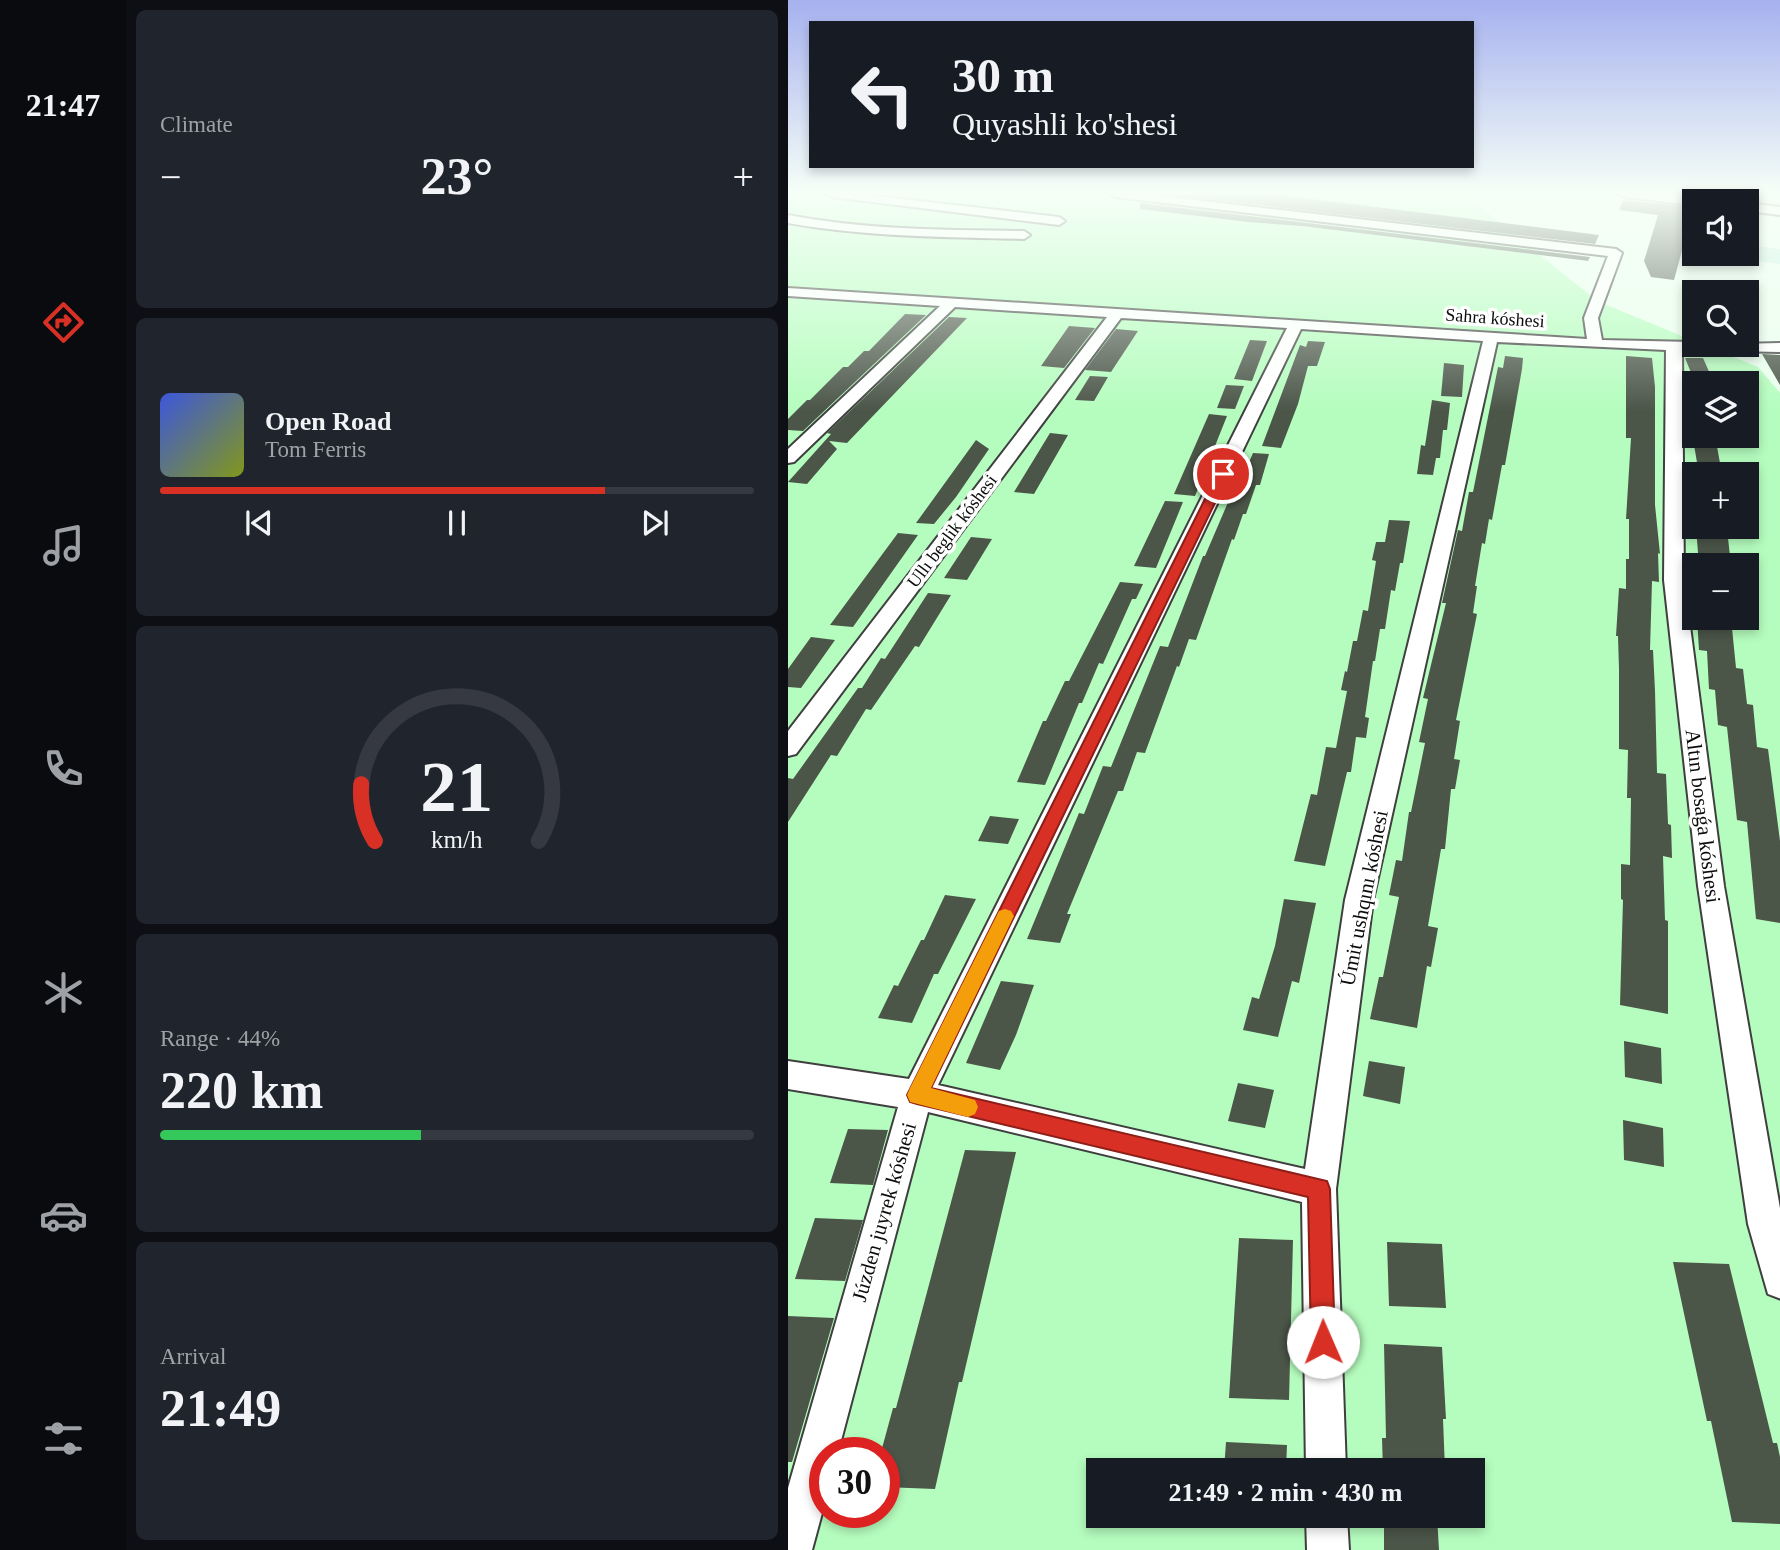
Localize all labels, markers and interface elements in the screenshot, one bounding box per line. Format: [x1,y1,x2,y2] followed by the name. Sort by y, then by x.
[952,48,1054,103] text: 30 m
[837,49,928,140] icon: left
[26,87,100,123] text: 21:47
[952,106,1177,142] text: Quyashli ko'shesi
[160,112,233,137] text: Climate
[421,148,493,205] text: 23°
[160,156,181,198] text: −
[733,156,754,198] text: +
[1682,189,1759,630] map controls
[1682,189,1759,266] button: sound
[1682,280,1759,357] button: search
[39,298,88,347] icon: directions
[1445,305,1545,331] street label: Sahra kóshesi
[1682,371,1759,448] button: layers
[265,407,391,436] text: Open Road
[265,437,366,462] text: Tom Ferris
[1193,444,1253,504] pin
[1204,455,1242,493] icon: arrive
[1682,462,1759,539] button: +
[903,471,1001,591] street label: Ullı beglik kóshesi
[240,504,278,542] icon: previous
[438,504,476,542] icon: pause
[636,504,674,542] icon: next
[39,521,88,570] icon: music
[1682,553,1759,630] button: −
[1680,728,1726,904] street label: Altın bosaǵa kóshesi
[39,744,88,793] icon: phone
[421,746,493,827] text: 21
[1335,808,1393,988] street label: Úmit ushqını kóshesi
[431,826,483,853] text: km/h
[39,968,88,1017] icon: climate
[160,1026,280,1051] text: Range · 44%
[160,1062,323,1119] text: 220 km
[847,1119,921,1304] street label: Júzden juyrek kóshesi
[39,1191,88,1240] icon: car
[1286,1305,1360,1379] position arrow
[160,1344,226,1369] text: Arrival
[160,1380,281,1437] text: 21:49
[39,1414,88,1463] icon: filters
[809,1437,900,1528] speed limit sign: 30
[1169,1478,1403,1507] text: 21:49 · 2 min · 430 m

